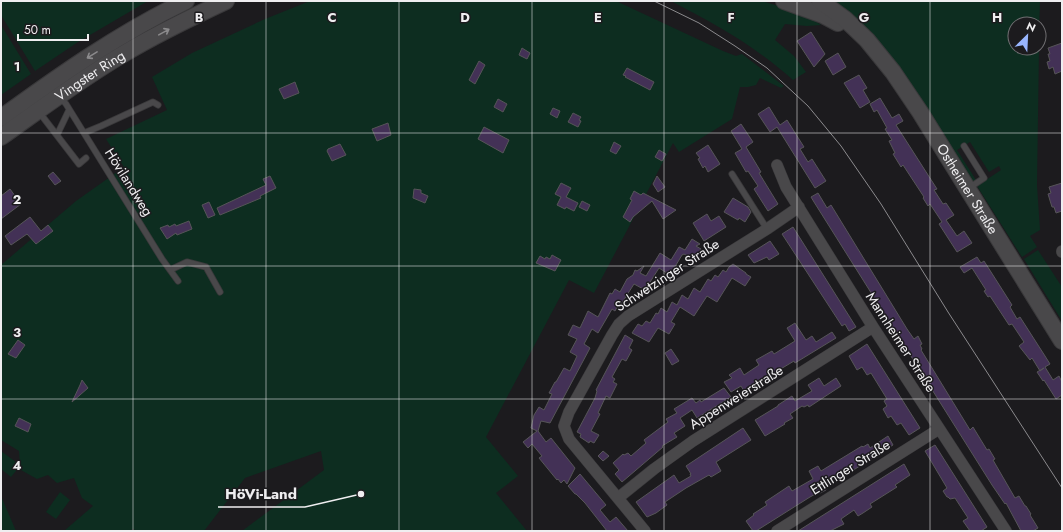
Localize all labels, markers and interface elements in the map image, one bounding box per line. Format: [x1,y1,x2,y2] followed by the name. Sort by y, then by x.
[195,8,204,27] text: B
[327,8,337,27] text: C
[460,8,470,27] text: D
[594,8,602,27] text: E
[727,8,735,27] text: F
[859,8,870,27] text: G
[992,8,1002,27] text: H
[18,16,88,42] scale bar
[1007,16,1047,56] north arrow
[1024,18,1038,36] text: N
[24,21,51,39] text: 50 m
[158,27,170,35] one-way arrow
[51,45,129,106] street label: Vingster Ring
[87,51,98,59] one-way arrow
[14,57,20,76] text: 1
[932,140,1003,238] street label: Ostheimer Straße
[100,144,158,220] street label: Hövilandweg
[13,190,21,209] text: 2
[611,234,723,316] street label: Schwetzinger Straße
[861,288,941,396] street label: Mannheimer Straße
[13,323,21,342] text: 3
[685,360,787,434] street label: Appenweierstraße
[806,435,894,499] street label: Ettlinger Straße
[12,456,22,475] text: 4
[218,480,305,507] callout: HöVi-Land
[225,483,297,505] text: HöVi-Land

